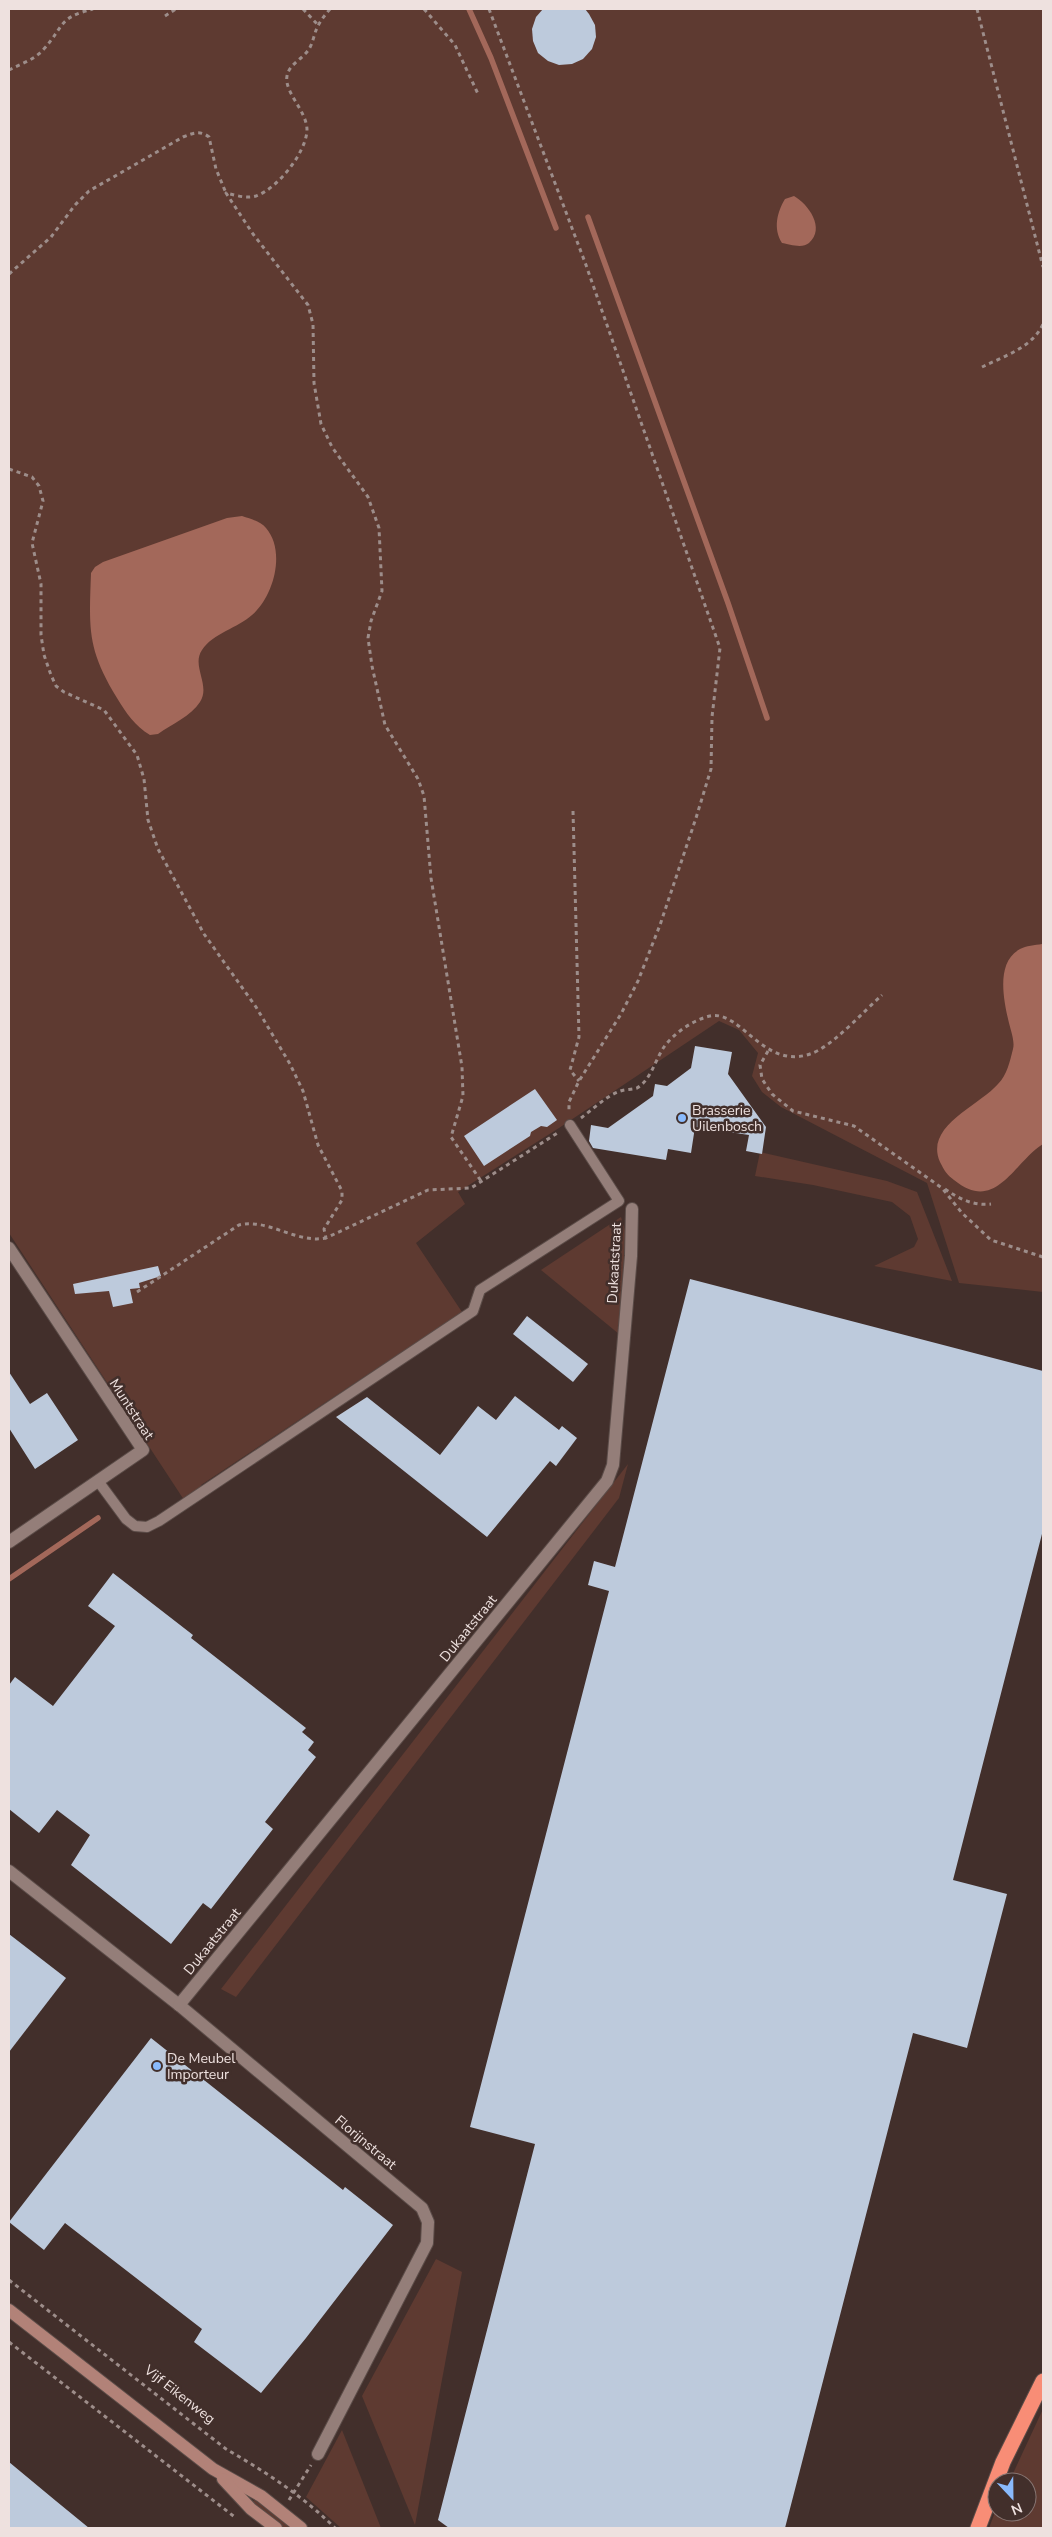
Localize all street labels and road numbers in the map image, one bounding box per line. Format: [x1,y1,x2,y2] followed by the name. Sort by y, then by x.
[603,1222,626,1304] street label: Dukaatstraat
[105,1375,158,1443] street label: Muntstraat
[435,1591,501,1666] street label: Dukaatstraat
[179,1904,245,1979] street label: Dukaatstraat
[331,2111,401,2174] street label: Florijnstraat
[139,2360,219,2428] street label: Vijf Eikenweg

